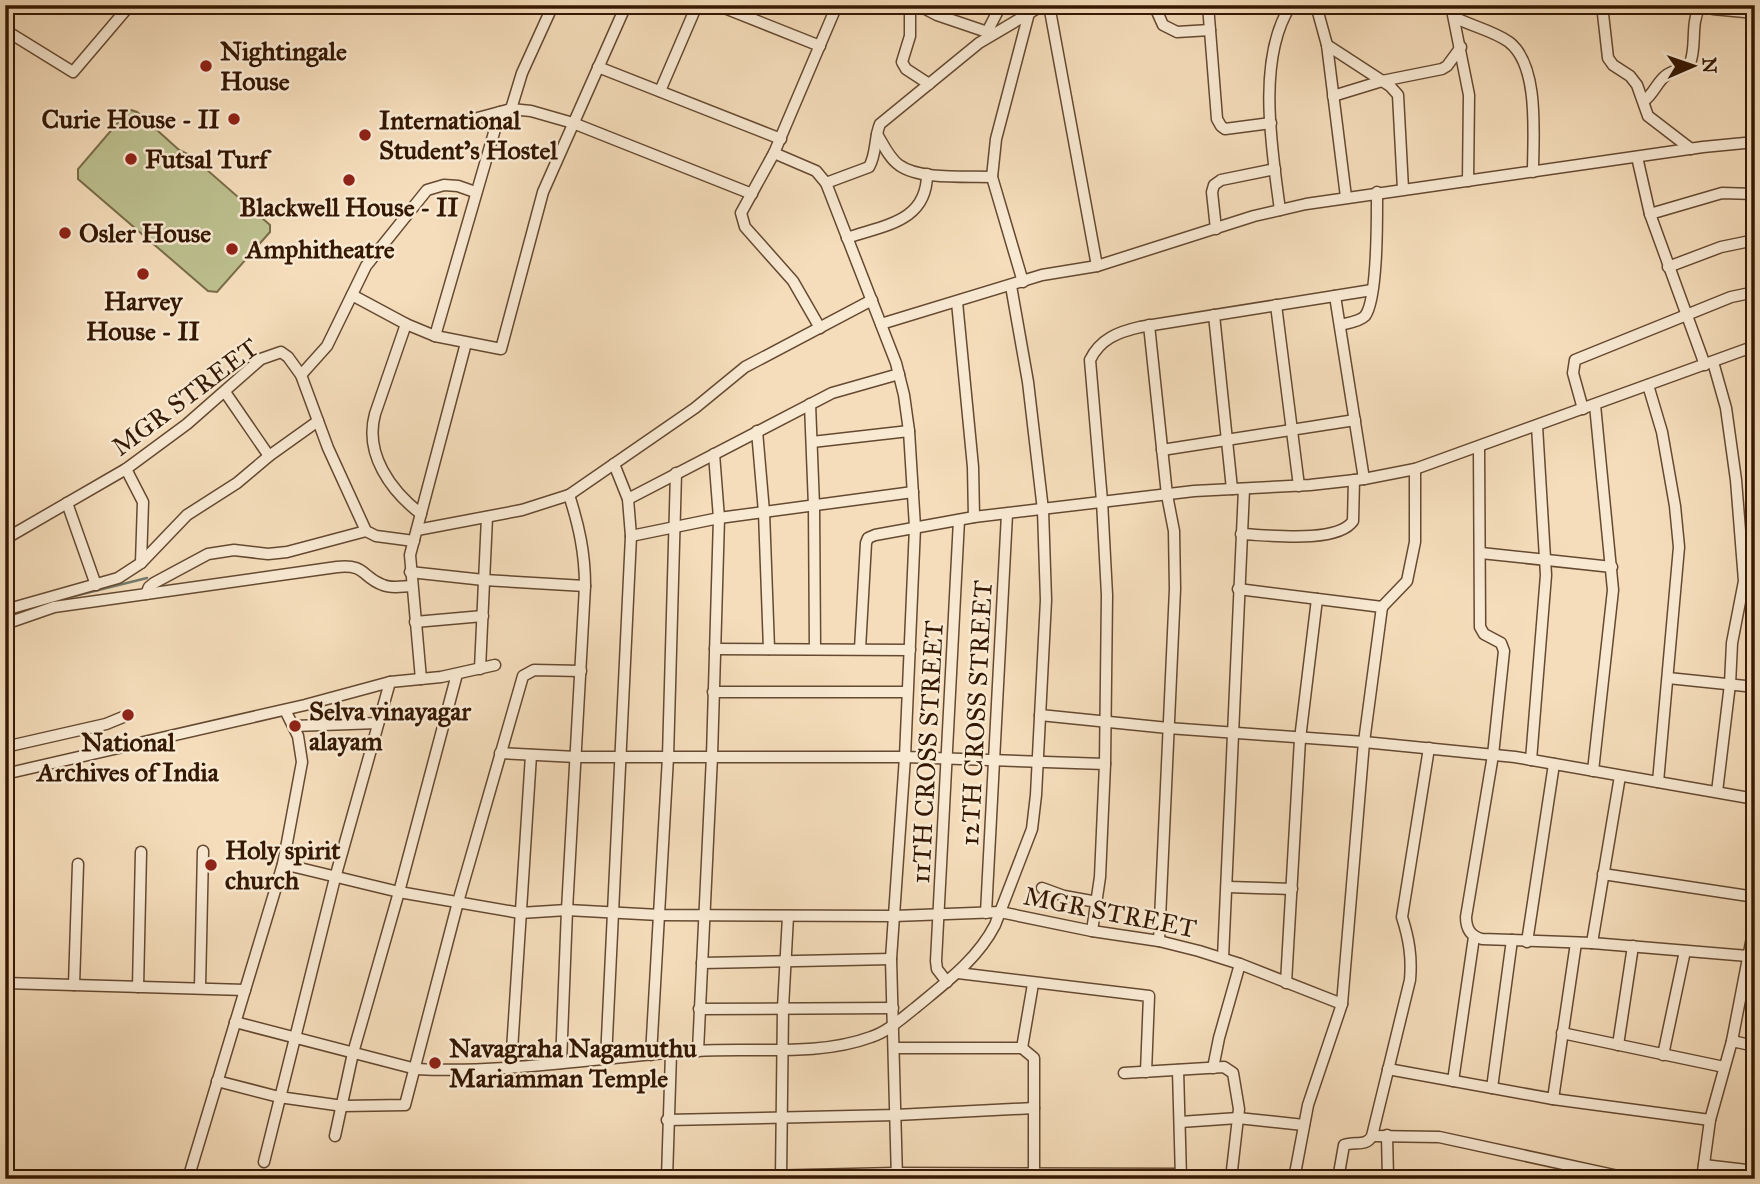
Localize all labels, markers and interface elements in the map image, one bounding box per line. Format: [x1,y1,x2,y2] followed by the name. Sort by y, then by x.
[1658,32,1728,102] north arrow
[220,35,347,97] place label: Nightingale House
[1698,57,1721,74] text: N
[198,58,214,74] marker: Nightingale House
[41,103,220,135] place label: Curie House - II
[379,104,558,166] place label: International Student's Hostel
[226,111,242,127] marker: Curie House - II
[357,127,373,143] marker: International Student's Hostel
[145,143,272,175] place label: Futsal Turf
[123,151,139,167] marker: Futsal Turf
[341,172,357,188] marker: Blackwell House - II
[239,191,459,223] place label: Blackwell House - II
[79,217,211,249] place label: Osler House
[57,225,73,241] marker: Osler House
[244,233,395,265] place label: Amphitheatre
[224,241,240,257] marker: Amphitheatre
[135,266,151,282] marker: Harvey House - II
[86,285,200,347] place label: Harvey House - II
[105,331,265,463] street label: MGR STREET
[953,579,999,847] street label: 12TH CROSS STREET
[904,619,950,884] street label: 11TH CROSS STREET
[309,695,472,757] place label: Selva vinayagar alayam
[120,707,136,723] marker: National Archives of India
[287,718,303,734] marker: Selva vinayagar alayam
[35,726,220,788] place label: National Archives of India
[225,834,341,896] place label: Holy spirit church
[203,857,219,873] marker: Holy spirit church
[1021,880,1199,944] street label: MGR STREET
[449,1032,697,1094] place label: Navagraha Nagamuthu Mariamman Temple
[427,1055,443,1071] marker: Navagraha Nagamuthu Mariamman Temple

